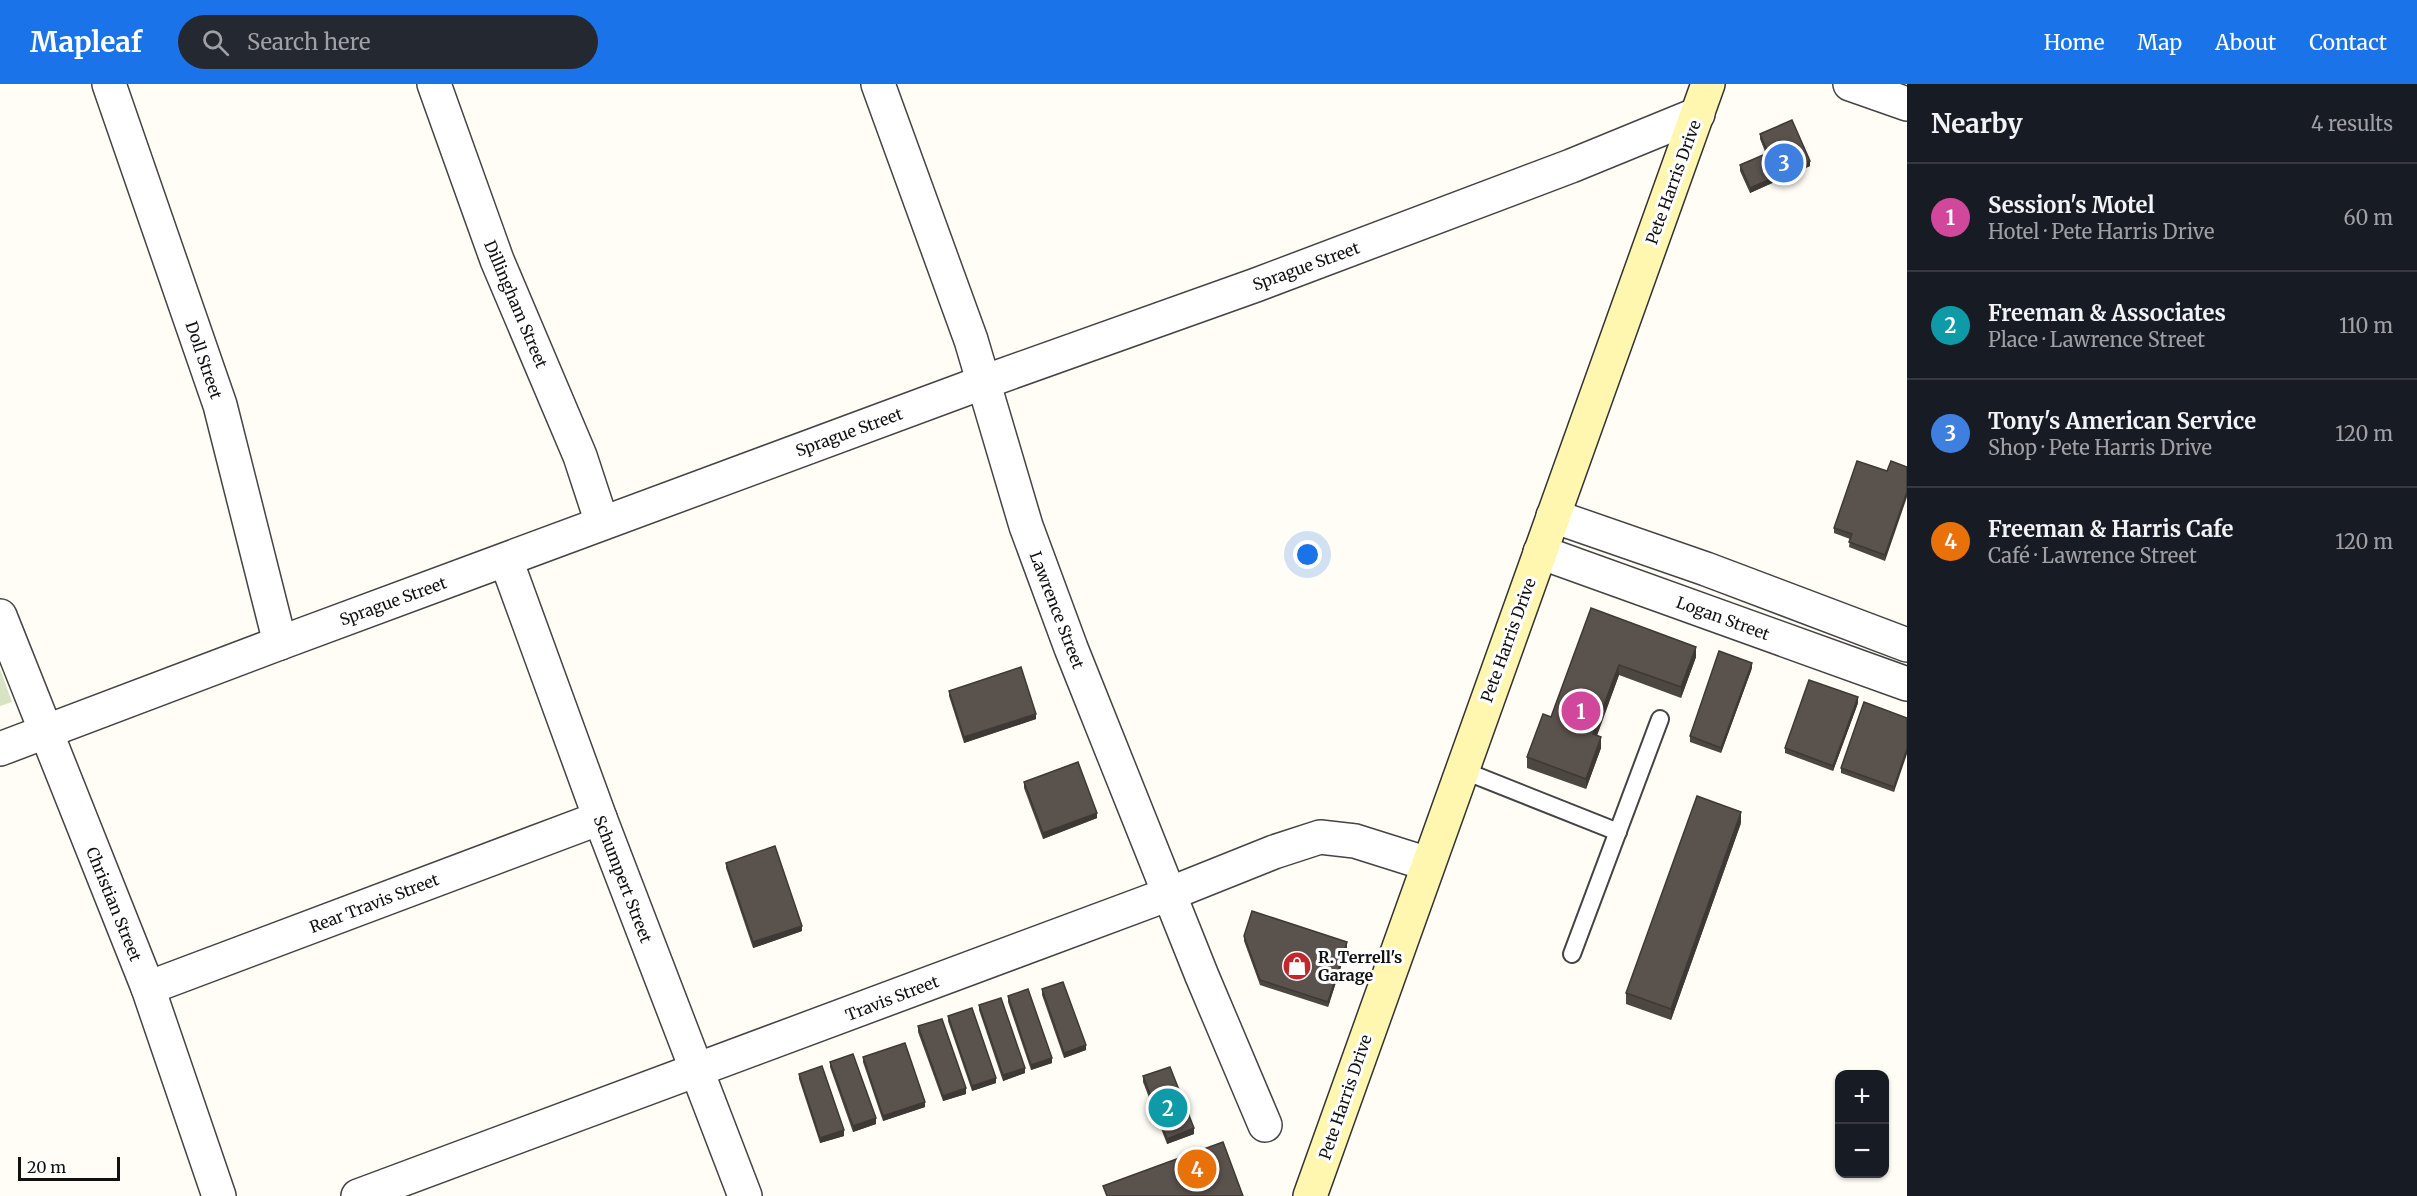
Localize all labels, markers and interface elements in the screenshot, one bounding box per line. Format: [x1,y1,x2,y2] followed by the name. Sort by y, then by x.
[178,15,598,69] search box
[30,24,142,60] text: Mapleaf
[199,26,232,59] icon: search
[247,28,370,56] text: Search here
[2044,29,2104,56] text: Home
[2137,29,2182,56] text: Map
[2215,29,2276,56] text: About
[2309,29,2387,56] text: Contact
[1931,107,2023,140] text: Nearby
[2311,111,2393,136] text: 4 results
[1641,117,1705,247] street label: Pete Harris Drive
[1764,140,1804,185] pin: 3
[1988,191,2155,219] text: Session's Motel
[1946,205,1955,230] text: 1
[2343,205,2393,230] text: 60 m
[1988,219,2215,244] text: Hotel · Pete Harris Drive
[480,237,552,372] street label: Dillingham Street
[1250,237,1363,295] street label: Sprague Street
[1988,299,2226,327] text: Freeman & Associates
[1945,313,1956,338] text: 2
[2339,313,2393,338] text: 110 m
[181,318,227,402] street label: Doll Street
[1988,327,2205,352] text: Place · Lawrence Street
[793,403,906,461] street label: Sprague Street
[1988,407,2256,435] text: Tony's American Service
[1945,421,1956,446] text: 3
[2335,421,2393,446] text: 120 m
[1988,435,2212,460] text: Shop · Pete Harris Drive
[1988,515,2234,543] text: Freeman & Harris Cafe
[1944,529,1957,554] text: 4
[2335,529,2393,554] text: 120 m
[1293,540,1322,569] your location
[1988,543,2197,568] text: Café · Lawrence Street
[1025,548,1089,672] street label: Lawrence Street
[337,572,450,630] street label: Sprague Street
[1476,575,1540,705] street label: Pete Harris Drive
[1674,592,1773,644] street label: Logan Street
[1562,688,1600,734] pin: 1
[589,812,657,946] street label: Schumpert Street
[82,844,146,965] street label: Christian Street
[306,869,442,937] street label: Rear Travis Street
[1318,947,1402,985] place label: R. Terrell's Garage
[1281,950,1313,982] shop icon: R. Terrell's Garage
[843,971,942,1025] street label: Travis Street
[1314,1032,1376,1162] street label: Pete Harris Drive
[1835,1070,1889,1178] map controls
[1835,1070,1889,1124] button: +
[1148,1086,1188,1130] pin: 2
[1835,1124,1889,1178] button: −
[1178,1146,1216,1192] pin: 4
[18,1154,120,1182] scale bar
[27,1157,66,1177] text: 20 m

